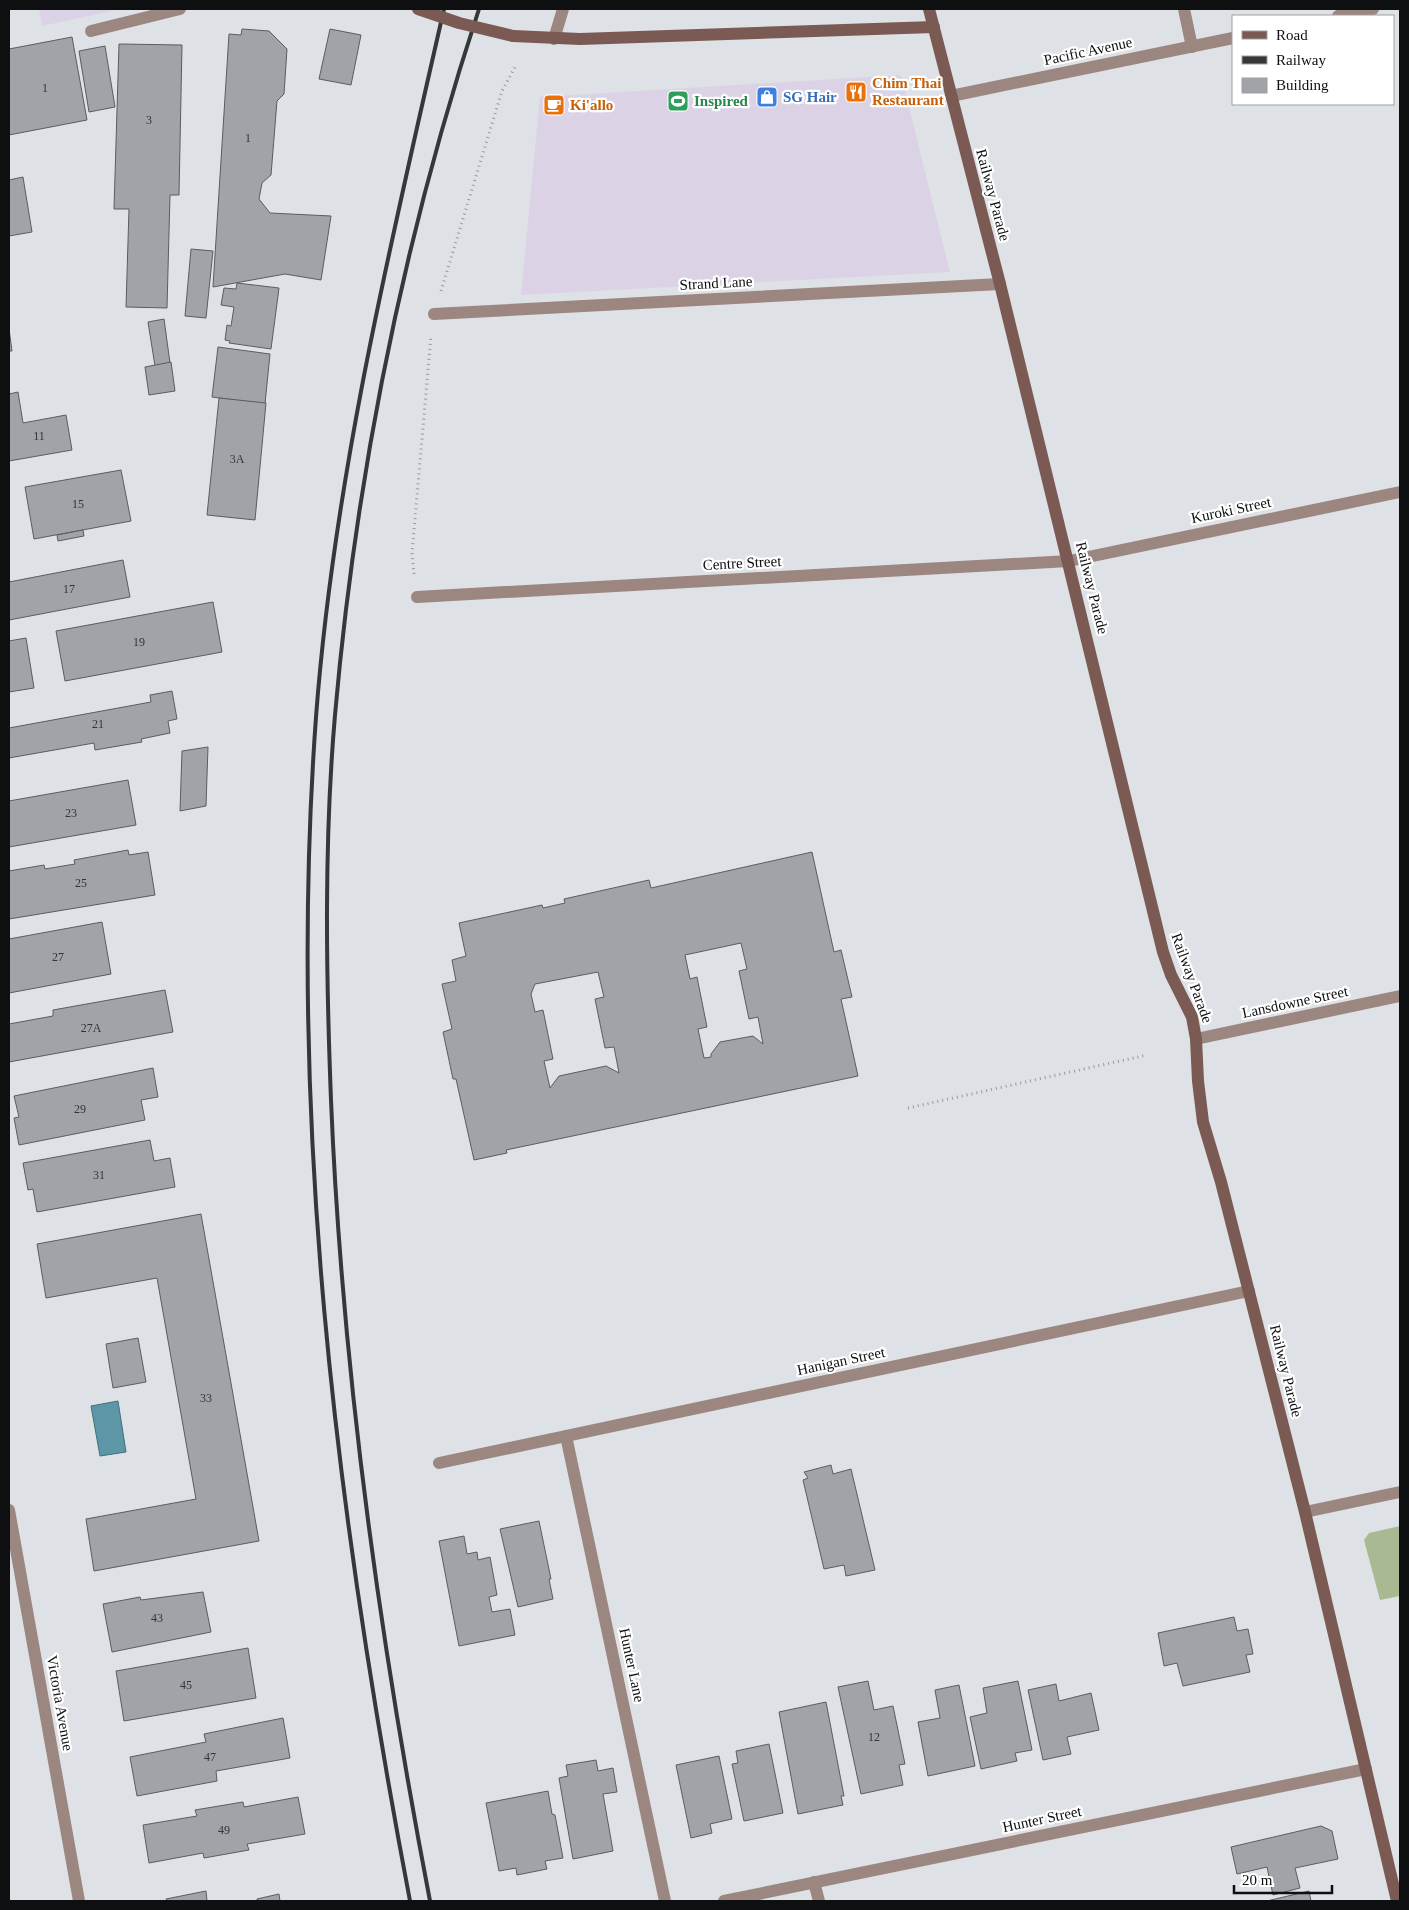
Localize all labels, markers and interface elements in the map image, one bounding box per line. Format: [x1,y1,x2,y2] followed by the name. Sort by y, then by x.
[1232,15,1394,105] legend
[1276,27,1308,43] text: Road
[1042,34,1134,68] street label: Pacific Avenue
[1276,52,1326,68] text: Railway
[872,75,944,108] place label: Chim Thai Restaurant
[1276,77,1329,93] text: Building
[844,80,868,104] restaurant icon: Chim Thai Restaurant
[42,81,48,95] house number: 1
[755,85,779,109] shop icon: SG Hair
[666,89,690,113] sports icon: Inspired
[783,89,837,105] place label: SG Hair
[542,93,566,117] cafe icon: Ki'allo
[694,93,749,109] place label: Inspired
[570,97,613,113] place label: Ki'allo
[146,113,152,127] house number: 3
[245,131,251,145] house number: 1
[973,147,1013,243] street label: Railway Parade
[679,273,753,293] street label: Strand Lane
[33,429,45,443] house number: 11
[230,452,245,466] house number: 3A
[1190,494,1273,526] street label: Kuroki Street
[72,497,84,511] house number: 15
[1073,540,1111,636] street label: Railway Parade
[702,553,783,573] street label: Centre Street
[63,582,75,596] house number: 17
[133,635,145,649] house number: 19
[92,717,104,731] house number: 21
[65,806,77,820] house number: 23
[75,876,87,890] house number: 25
[1168,931,1216,1025] street label: Railway Parade
[52,950,64,964] house number: 27
[1241,983,1350,1021] street label: Lansdowne Street
[81,1021,102,1035] house number: 27A
[74,1102,86,1116] house number: 29
[93,1168,105,1182] house number: 31
[1267,1323,1305,1419] street label: Railway Parade
[796,1344,887,1378] street label: Hanigan Street
[200,1391,212,1405] house number: 33
[151,1611,163,1625] house number: 43
[616,1626,648,1704] street label: Hunter Lane
[44,1654,76,1752] street label: Victoria Avenue
[180,1678,192,1692] house number: 45
[868,1730,880,1744] house number: 12
[204,1750,216,1764] house number: 47
[1001,1803,1084,1835] street label: Hunter Street
[218,1823,230,1837] house number: 49
[1234,1862,1332,1894] scale bar
[1242,1872,1273,1888] text: 20 m

